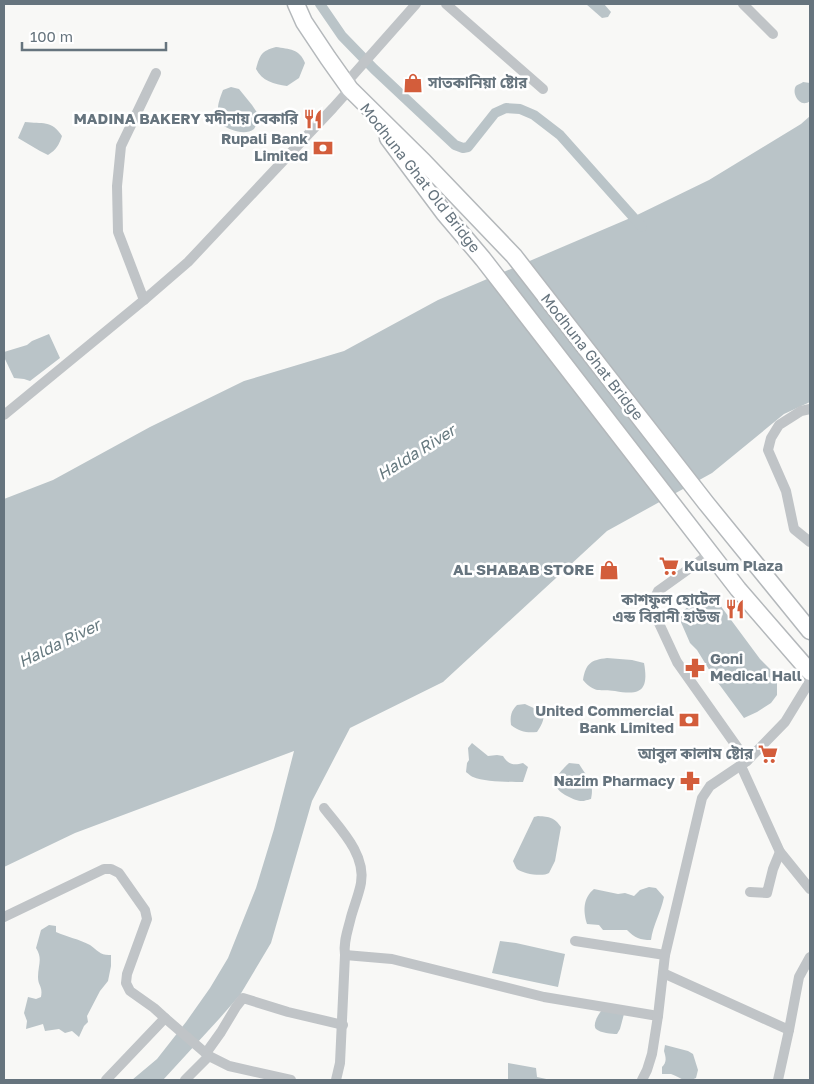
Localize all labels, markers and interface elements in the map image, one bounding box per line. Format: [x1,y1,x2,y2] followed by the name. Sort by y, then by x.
[22,20,166,52] scale bar
[30,27,73,45] text: 100 m
[402,72,424,94] shop icon: সাতকানিয়া ষ্টোর
[427,73,528,91] place label: সাতকানিয়া ষ্টোর
[357,99,485,256] street label: Modhuna Ghat Old Bridge
[302,108,324,130] restaurant icon: MADINA BAKERY মদীনায় বেকারি
[74,109,299,127] place label: MADINA BAKERY মদীনায় বেকারি
[221,129,308,164] place label: Rupali Bank Limited
[312,137,334,159] bank icon: Rupali Bank Limited
[538,289,648,424] street label: Modhuna Ghat Bridge
[373,419,461,484] water label: Halda River
[658,555,680,577] supermarket icon: Kulsum Plaza
[684,556,783,574] place label: Kulsum Plaza
[598,559,620,581] shop icon: AL SHABAB STORE
[453,560,594,578] place label: AL SHABAB STORE
[613,590,721,625] place label: কাশফুল হোটেল এন্ড বিরানী হাউজ
[724,598,746,620] restaurant icon: কাশফুল হোটেল এন্ড বিরানী হাউজ
[15,613,106,671] water label: Halda River
[710,649,802,684] place label: Goni Medical Hall
[684,657,706,679] pharmacy icon: Goni Medical Hall
[535,701,674,736] place label: United Commercial Bank Limited
[678,709,700,731] bank icon: United Commercial Bank Limited
[757,743,779,765] supermarket icon: আবুল কালাম ষ্টোর
[637,744,754,764] place label: আবুল কালাম ষ্টোর
[679,770,701,792] pharmacy icon: Nazim Pharmacy
[553,771,675,789] place label: Nazim Pharmacy

